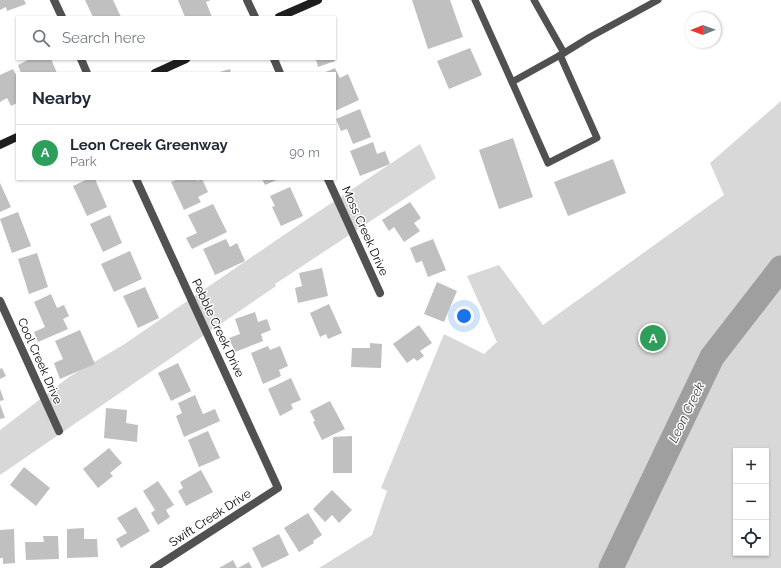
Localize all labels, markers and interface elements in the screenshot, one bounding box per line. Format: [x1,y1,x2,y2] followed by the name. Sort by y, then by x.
[685,12,721,48] north arrow
[16,16,336,60] search box
[30,27,52,49] icon: search
[62,29,145,47] text: Search here
[32,88,91,108] text: Nearby
[70,136,228,154] text: Leon Creek Greenway
[41,145,49,160] text: A
[289,145,320,160] text: 90 m
[70,154,97,169] text: Park
[339,184,391,278] street label: Moss Creek Drive
[189,277,247,379] street label: Pebble Creek Drive
[454,306,474,326] your location
[15,316,65,406] street label: Cool Creek Drive
[640,323,666,353] pin: A
[665,379,708,445] water label: Leon Creek
[733,448,769,556] map controls
[733,448,769,484] button: +
[733,484,769,520] button: −
[166,486,254,550] street label: Swift Creek Drive
[733,520,769,556] button: locate

